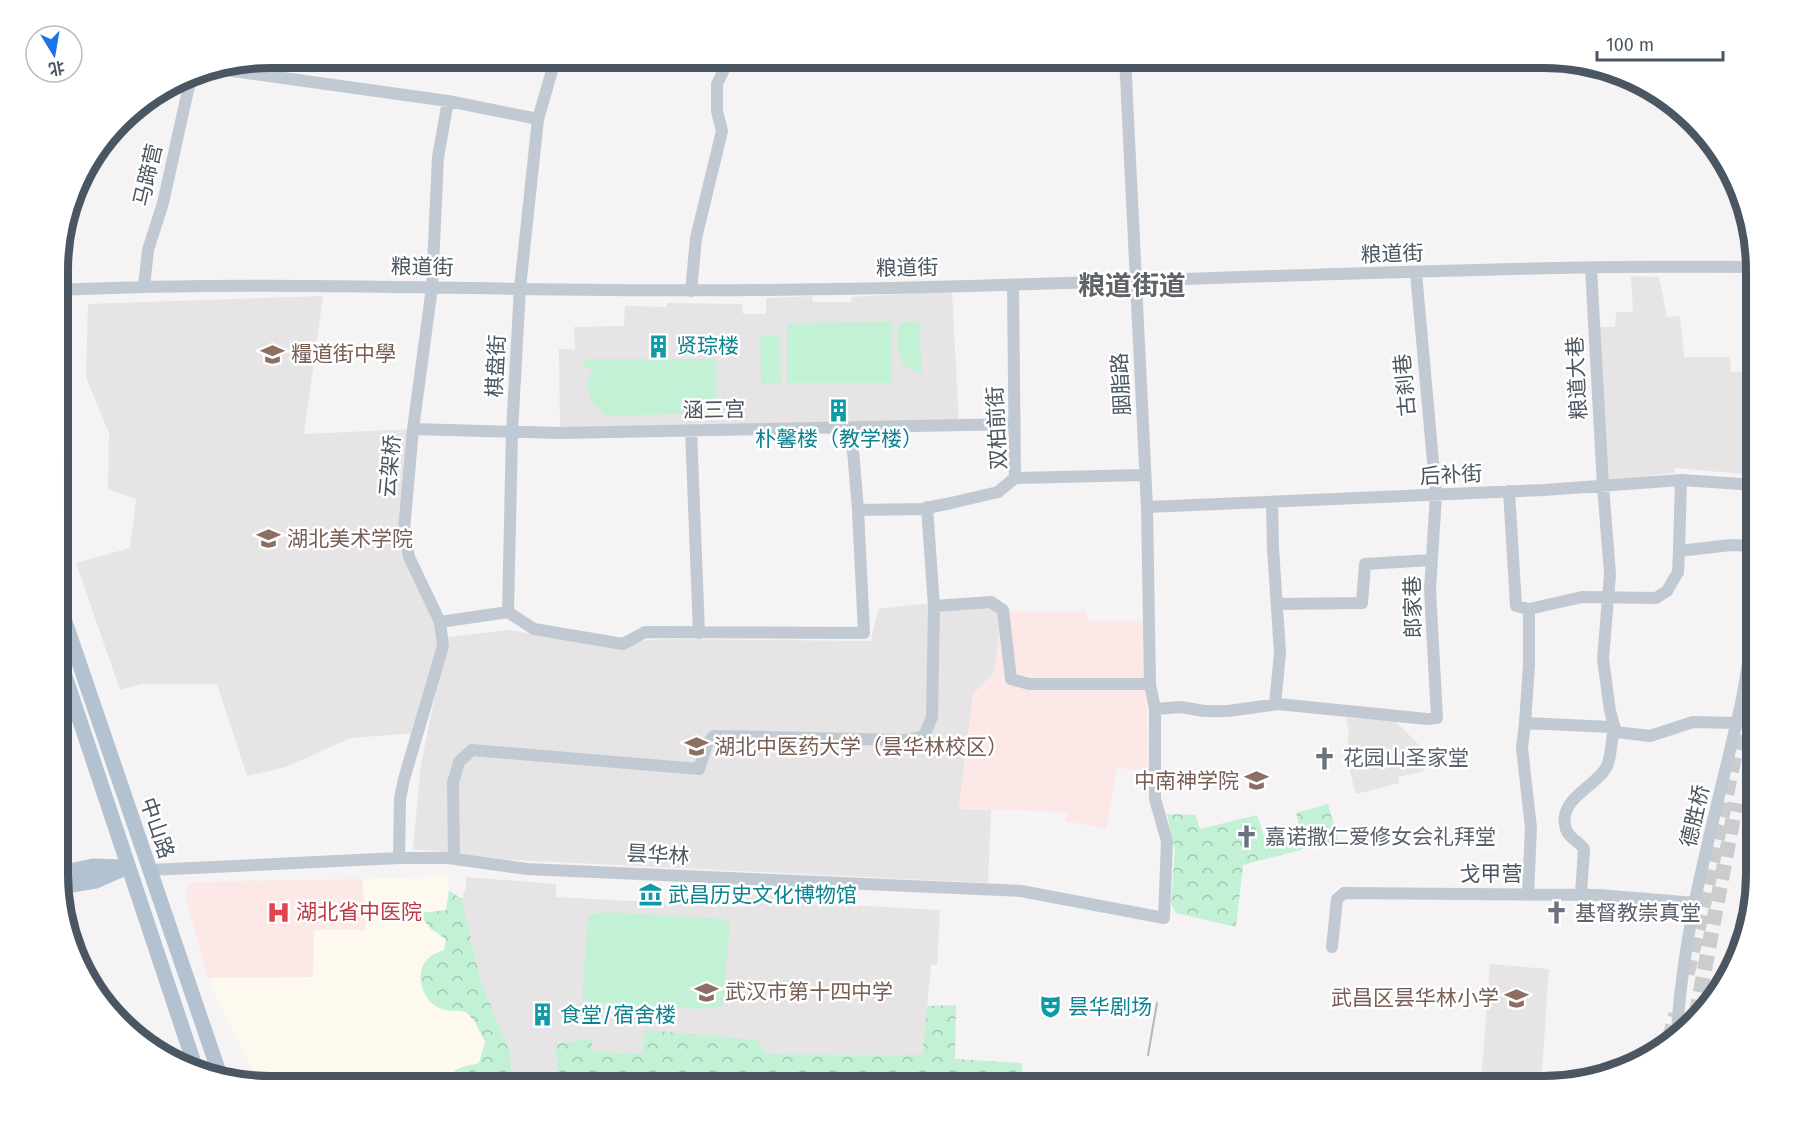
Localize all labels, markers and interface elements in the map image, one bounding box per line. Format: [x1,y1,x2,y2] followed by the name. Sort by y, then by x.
[24,24,84,84] north arrow
[1597,24,1723,62] scale bar
[1606,34,1654,56] text: 100 m
[47,57,66,79] text: 北
[128,141,168,209] street label: 马蹄营
[1360,240,1424,268] street label: 粮道街
[390,253,454,281] street label: 粮道街
[875,254,939,282] street label: 粮道街
[1078,270,1186,302] district label: 粮道街道
[645,333,671,359] building icon: 贤琮楼
[676,333,739,359] place label: 贤琮楼
[481,334,511,398] street label: 棋盘街
[1562,335,1592,421] street label: 粮道大巷
[260,341,286,367] school or university icon: 糧道街中學
[291,341,396,367] place label: 糧道街中學
[1106,352,1136,416] street label: 胭脂路
[1389,352,1421,418] street label: 古刹巷
[982,385,1012,471] street label: 双柏前街
[682,396,746,424] street label: 涵三宫
[826,398,852,424] building icon: 朴馨楼（教学楼）
[755,426,923,452] place label: 朴馨楼（教学楼）
[374,433,406,499] street label: 云架桥
[1419,460,1483,490] street label: 后补街
[256,526,282,552] school or university icon: 湖北美术学院
[287,526,413,552] place label: 湖北美术学院
[1399,575,1427,639] street label: 郎家巷
[683,734,709,760] school or university icon: 湖北中医药大学（昙华林校区）
[714,734,1008,760] place label: 湖北中医药大学（昙华林校区）
[1312,745,1338,771] church icon: 花园山圣家堂
[1343,745,1469,771] place label: 花园山圣家堂
[1134,768,1239,794] place label: 中南神学院
[1244,768,1270,794] school or university icon: 中南神学院
[1675,782,1715,850] street label: 德胜桥
[134,794,180,862] street label: 中山路
[1234,824,1260,850] church icon: 嘉诺撒仁爱修女会礼拜堂
[1265,824,1496,850] place label: 嘉诺撒仁爱修女会礼拜堂
[626,840,690,870] street label: 昙华林
[1460,861,1523,887] street label: 戈甲营
[637,882,663,908] museum icon: 武昌历史文化博物馆
[668,882,857,908] place label: 武昌历史文化博物馆
[265,899,291,925] hospital icon: 湖北省中医院
[296,899,422,925] place label: 湖北省中医院
[1544,900,1570,926] church icon: 基督教崇真堂
[1575,900,1701,926] place label: 基督教崇真堂
[694,979,720,1005] school or university icon: 武汉市第十四中学
[725,979,893,1005] place label: 武汉市第十四中学
[1331,985,1499,1011] place label: 武昌区昙华林小学
[1504,985,1530,1011] school or university icon: 武昌区昙华林小学
[1037,994,1063,1020] theatre icon: 昙华剧场
[1068,994,1152,1020] place label: 昙华剧场
[529,1002,555,1028] building icon: 食堂/宿舍楼
[560,1002,676,1028] place label: 食堂/宿舍楼

